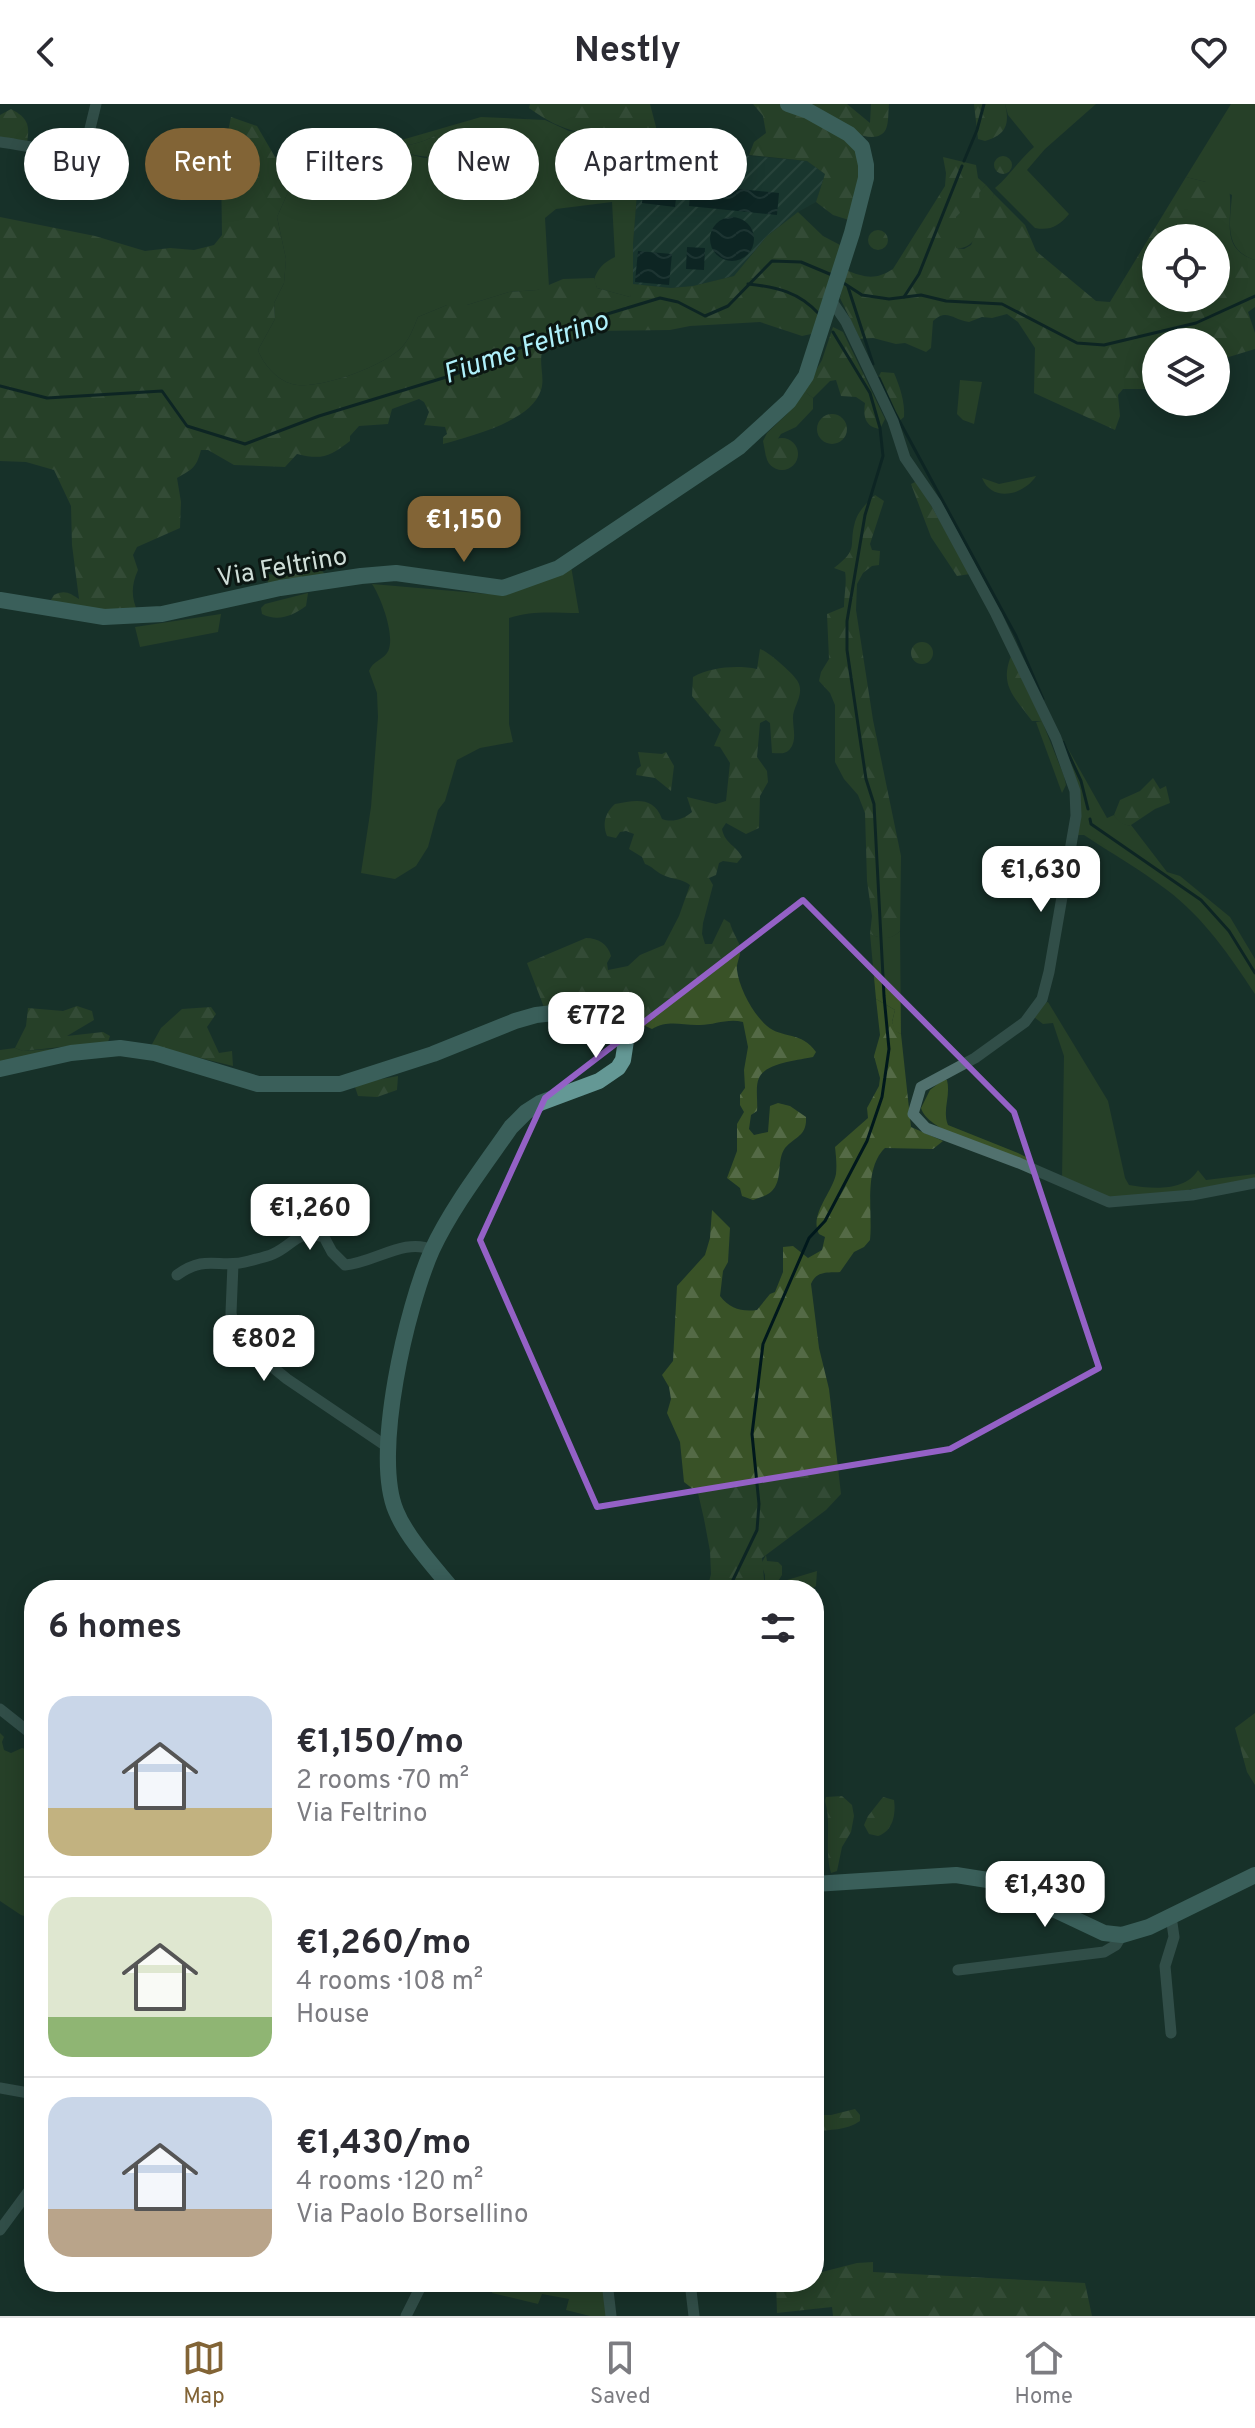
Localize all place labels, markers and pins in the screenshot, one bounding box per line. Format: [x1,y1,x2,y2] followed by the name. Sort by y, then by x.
[399,496,529,564] pin: €1,150
[976,846,1106,914] pin: €1,630
[549,992,643,1060] pin: €772
[245,1184,375,1252] pin: €1,260
[217,1315,311,1383] pin: €802
[980,1861,1110,1929] pin: €1,430

